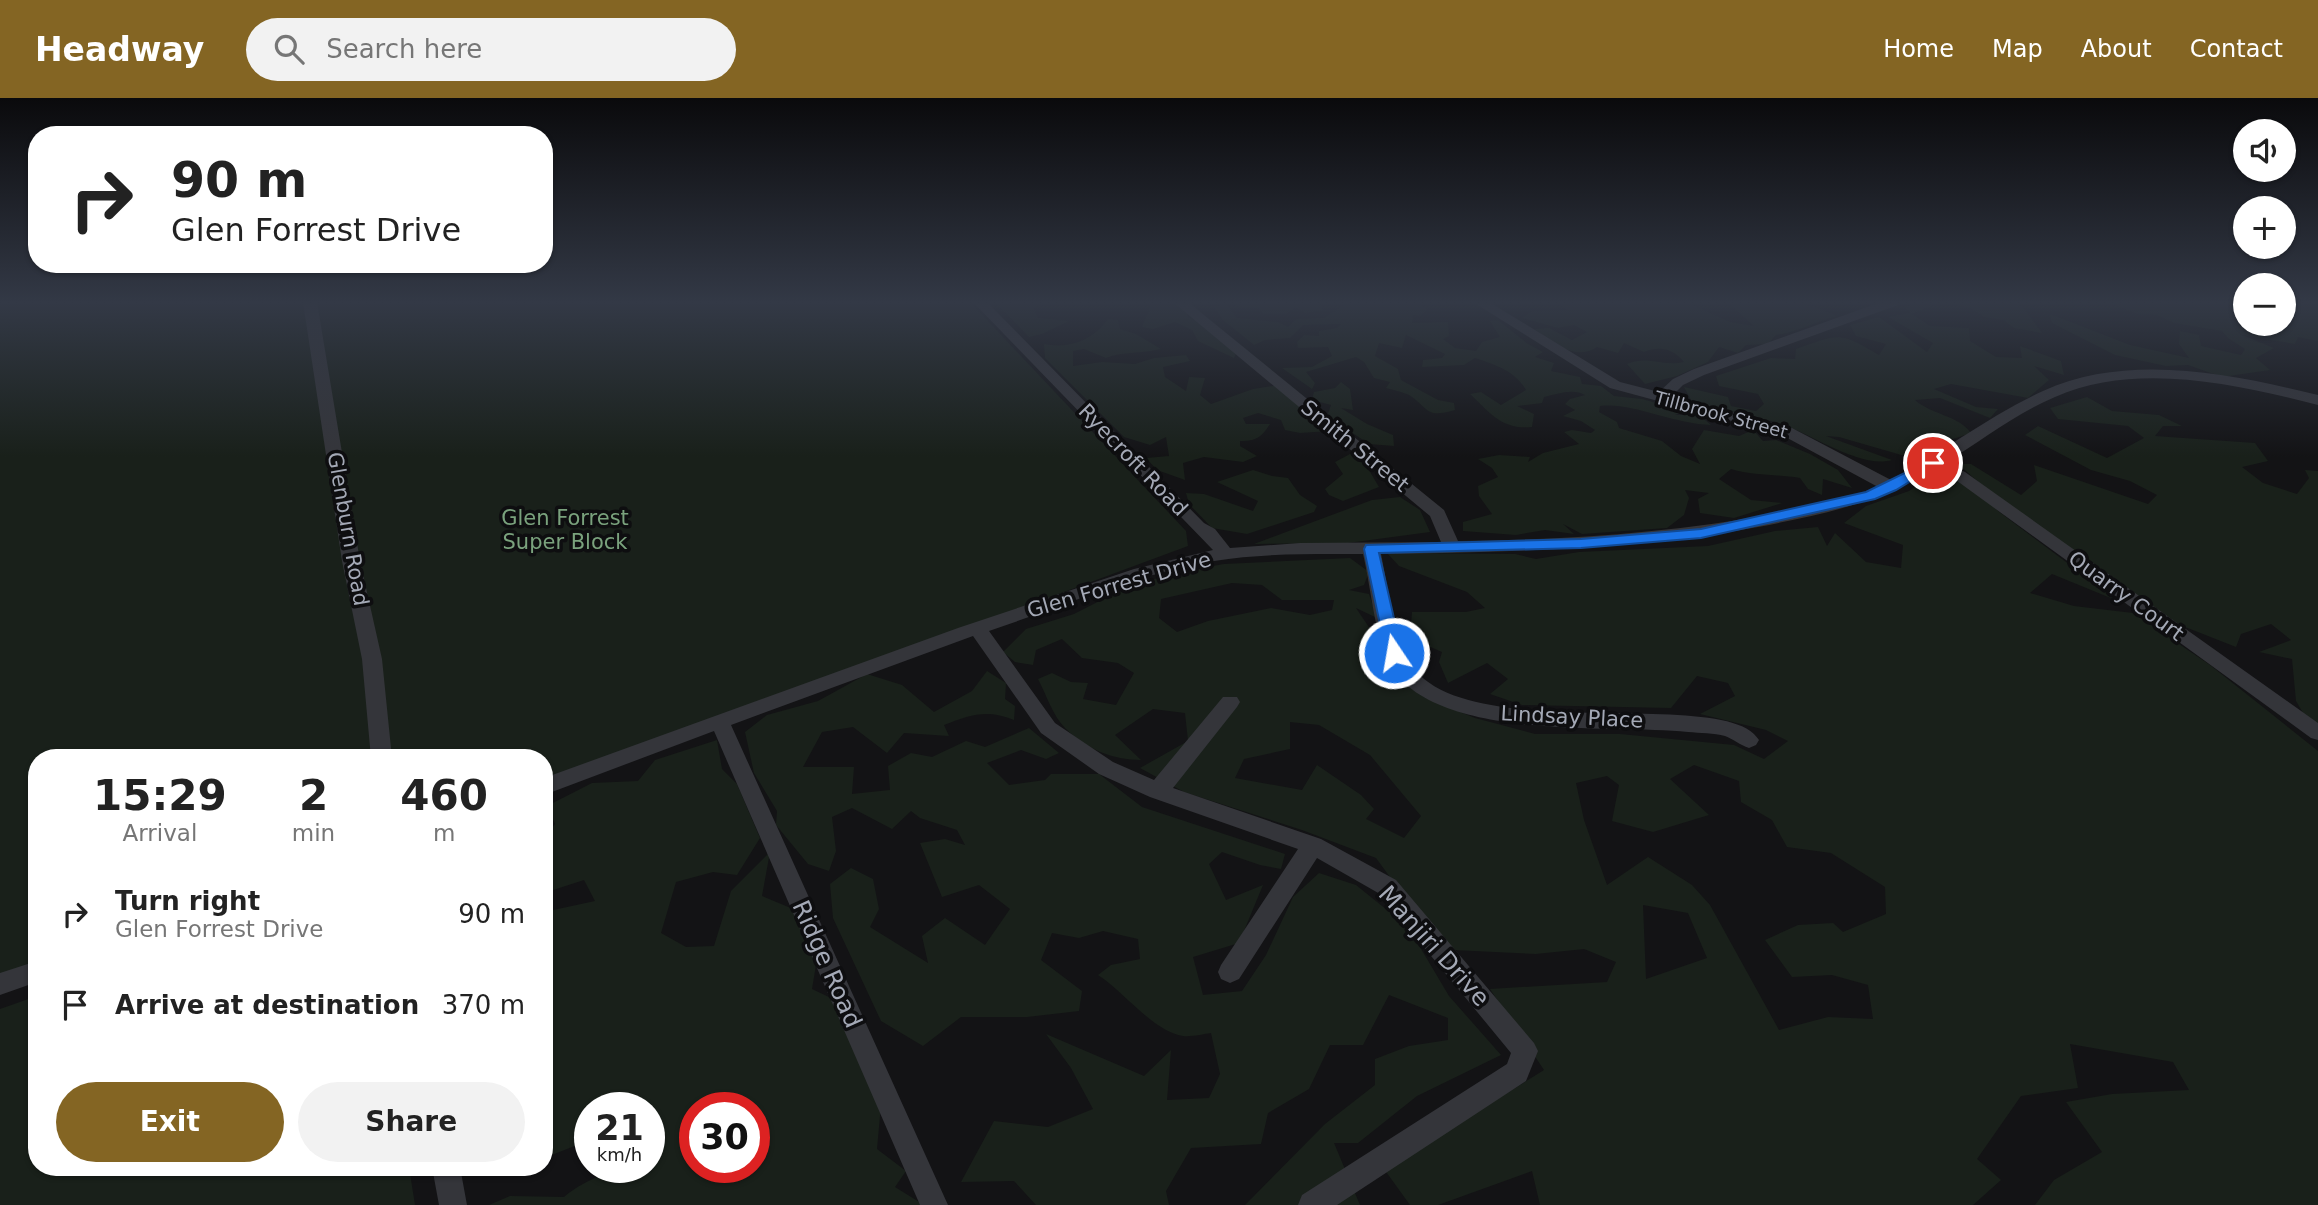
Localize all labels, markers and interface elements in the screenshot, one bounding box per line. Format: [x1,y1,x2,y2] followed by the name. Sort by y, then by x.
[246,18,736,81] search box
[35,30,204,69] text: Headway
[270,30,308,68] icon: search
[326,34,482,64] text: Search here
[1883,35,1954,63] text: Home
[1992,35,2043,63] text: Map
[2081,35,2152,63] text: About
[2190,35,2283,63] text: Contact
[2233,119,2296,336] map controls
[2233,119,2296,182] button: sound
[171,152,307,209] text: 90 m
[56,154,147,245] icon: right
[2233,196,2296,259] button: +
[171,211,461,249] text: Glen Forrest Drive
[2233,273,2296,336] button: −
[1651,386,1790,442] street label: Tillbrook Street
[1296,395,1414,497] street label: Smith Street
[1074,399,1192,521] street label: Ryecroft Road
[1903,433,1963,493] pin
[1914,444,1952,482] icon: arrive
[323,450,373,608] street label: Glenburn Road
[501,506,629,554] park label: Glen Forrest Super Block
[2064,546,2188,646] street label: Quarry Court
[1024,547,1214,623] street label: Glen Forrest Drive
[1357,616,1431,690] position arrow
[1500,701,1644,733] street label: Lindsay Place
[93,771,227,820] text: 15:29
[299,771,328,820] text: 2
[400,771,488,820] text: 460
[123,820,197,846] text: Arrival
[292,820,335,846] text: min
[433,820,455,846] text: m
[1373,880,1495,1012] street label: Manjiri Drive
[115,886,260,916] text: Turn right
[56,895,94,933] icon: right
[786,896,868,1032] street label: Ridge Road
[458,899,525,929] text: 90 m
[115,916,324,942] text: Glen Forrest Drive
[56,986,94,1024] icon: arrive
[115,990,419,1020] text: Arrive at destination
[442,990,525,1020] text: 370 m
[56,1082,284,1162] button: Exit
[298,1082,525,1162] button: Share
[679,1092,770,1183] speed limit sign: 30
[595,1108,644,1148] text: 21
[597,1144,642,1165] text: km/h

